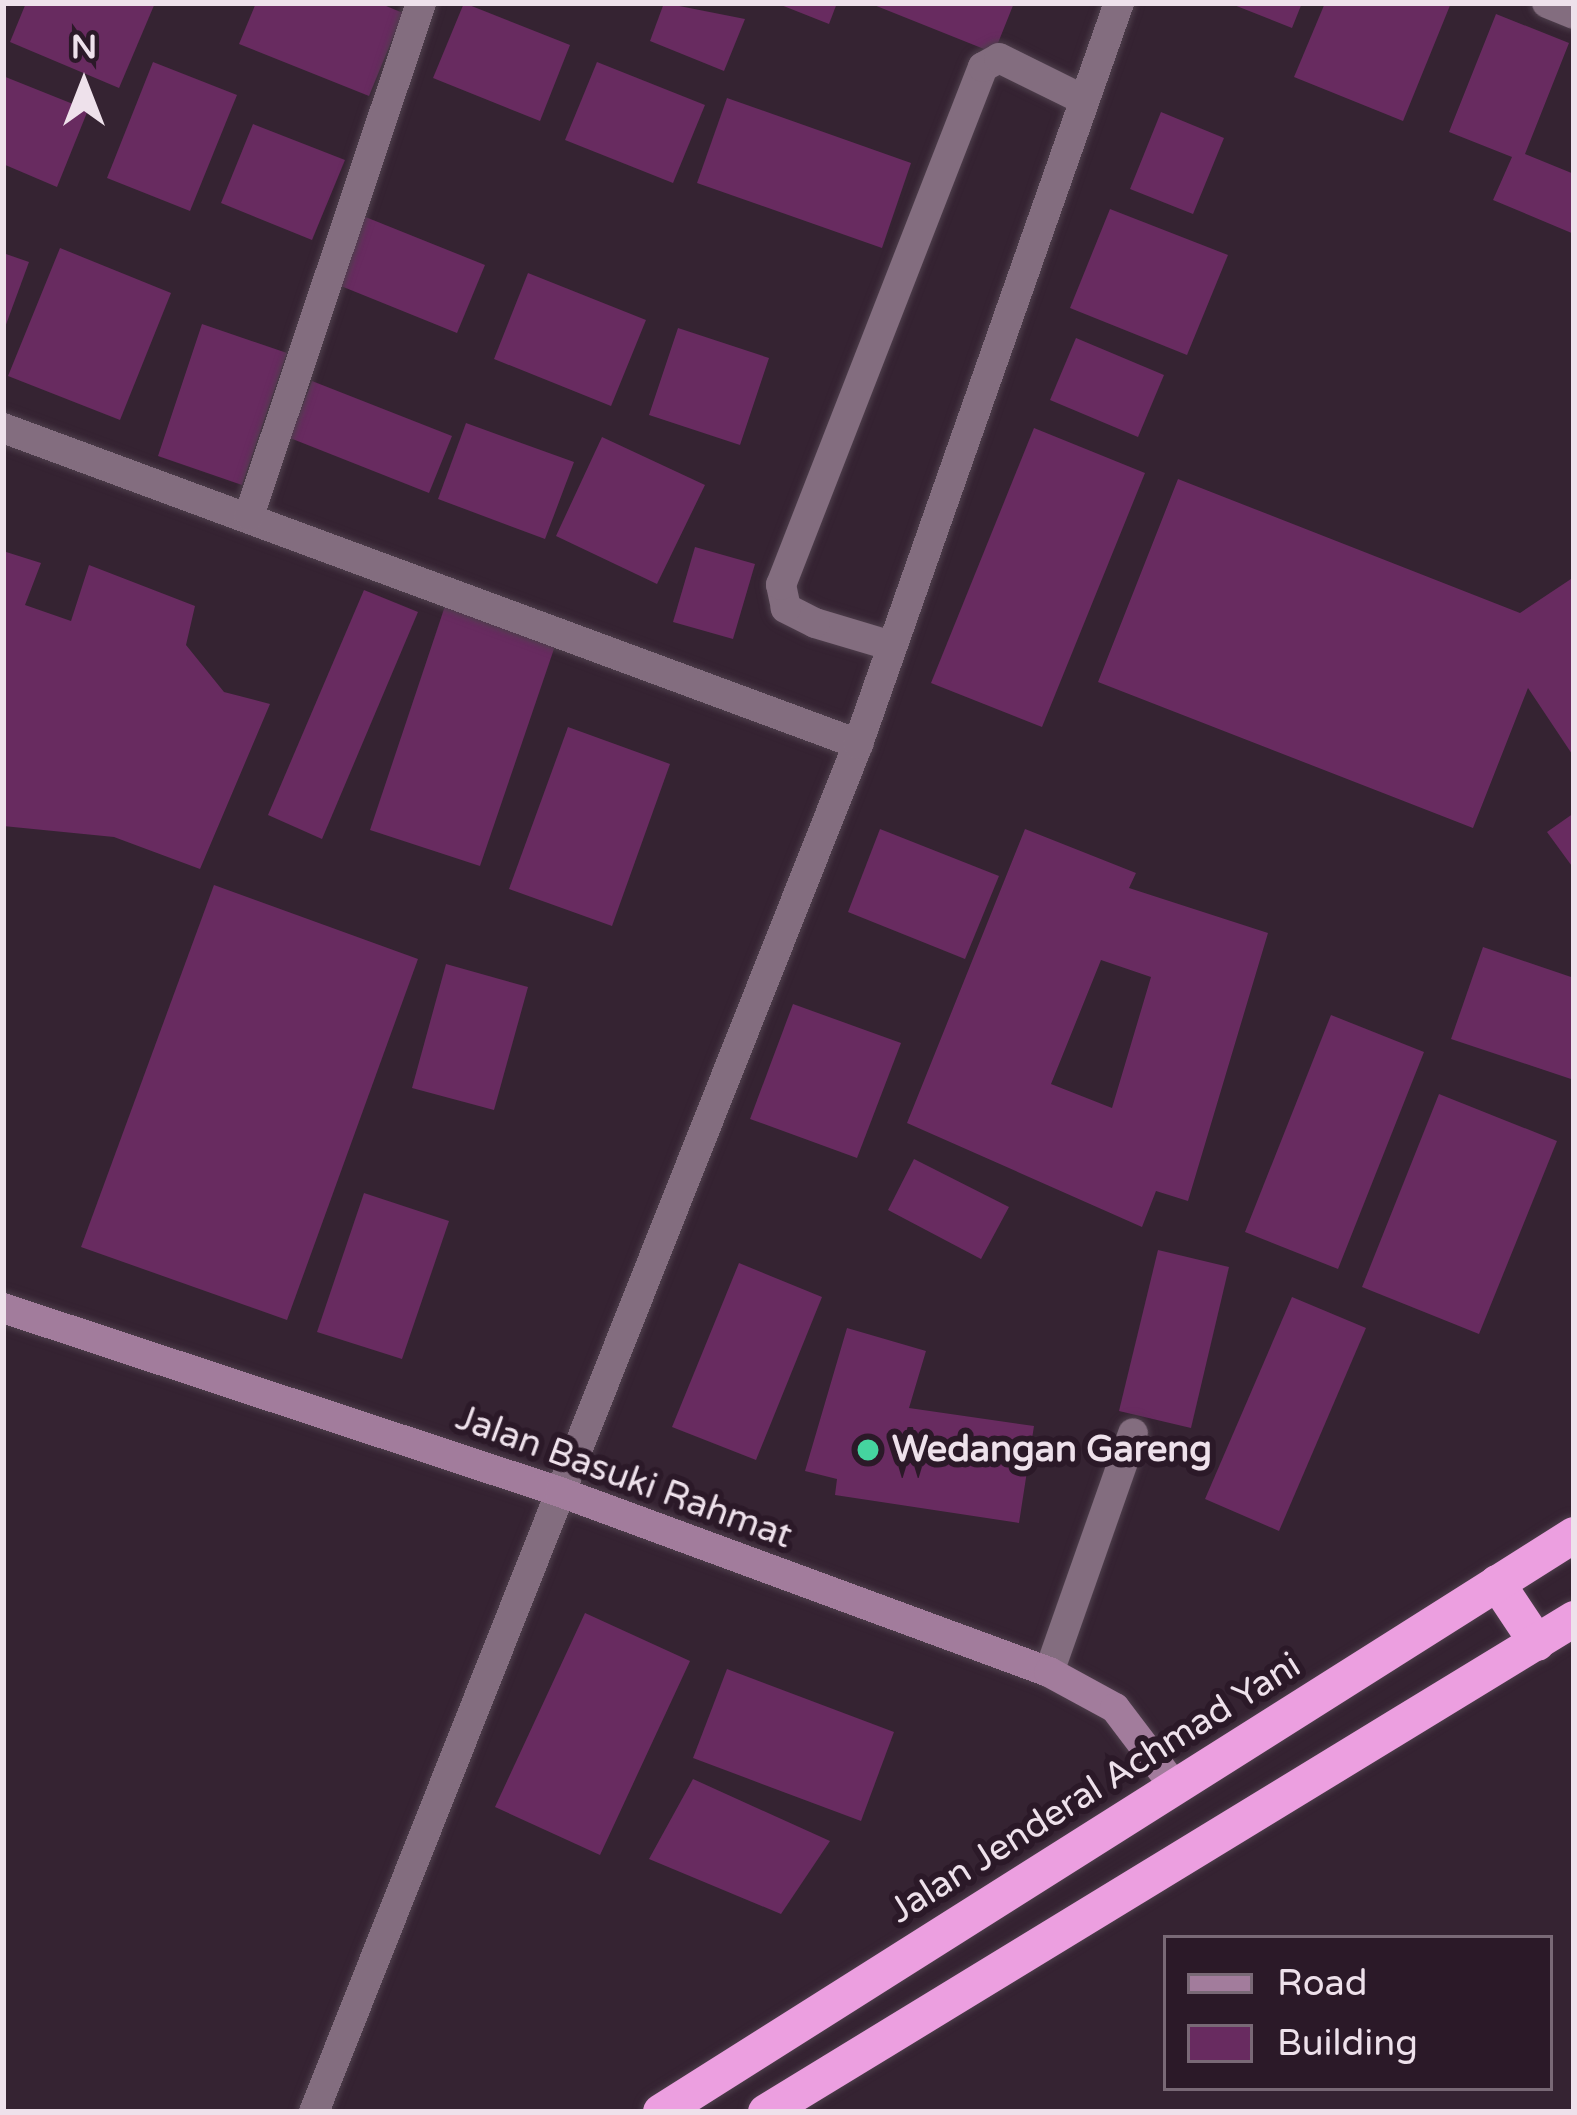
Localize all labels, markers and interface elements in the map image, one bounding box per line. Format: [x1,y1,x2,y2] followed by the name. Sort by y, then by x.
[24,24,144,144] north arrow
[71,28,97,67] text: N
[450,1396,798,1558] street label: Jalan Basuki Rahmat
[892,1428,1212,1472] place label: Wedangan Gareng
[855,1437,881,1463] marker: Wedangan Gareng
[882,1644,1308,1932] street label: Jalan Jenderal Achmad Yani
[1163,1935,1553,2091] legend
[1277,1962,1367,2005] text: Road
[1277,2022,1418,2065] text: Building

